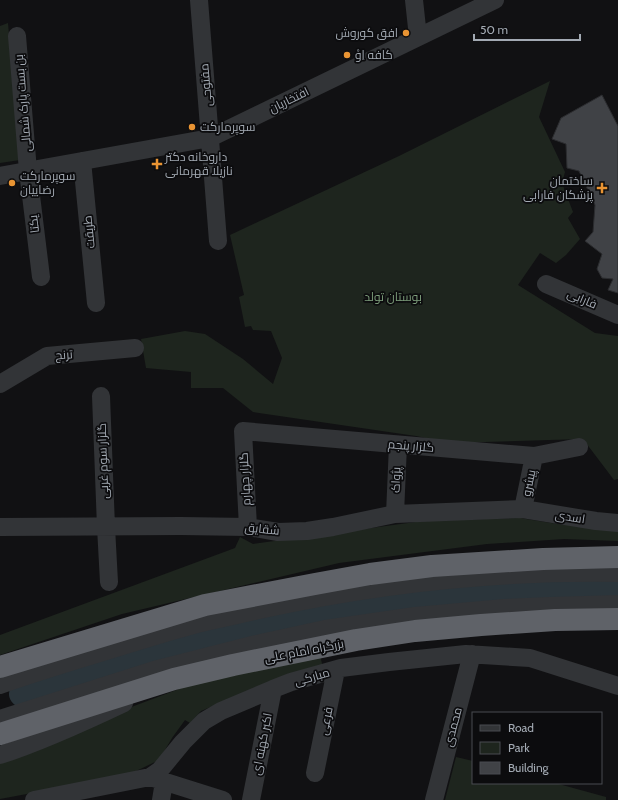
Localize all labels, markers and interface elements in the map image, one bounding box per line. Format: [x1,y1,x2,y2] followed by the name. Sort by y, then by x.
[474,16,580,42] scale bar
[480,22,508,37] text: 50 m
[335,25,398,40] place label: افق کوروش
[401,28,411,38] marker: افق کوروش
[355,47,393,62] place label: کافه اِوْ
[342,50,352,60] marker: کافه اِوْ
[11,53,36,152] street label: بن بست پارک شمالی
[196,63,215,107] street label: مفتوحی
[266,83,311,116] street label: افتخاریان
[200,119,255,136] place label: سوپرمارکت
[187,122,197,132] marker: سوپرمارکت
[164,149,233,178] place label: داروخانه دکتر نازیلا قهرمانی
[152,159,162,169] marker: داروخانه دکتر نازیلا قهرمانی
[20,168,75,197] place label: سوپرمارکت رضاییان
[523,173,594,204] place label: ساختمان پزشکان فارابی
[7,178,17,188] marker: سوپرمارکت رضاییان
[596,182,608,194] marker: ساختمان پزشکان فارابی
[25,213,42,234] street label: یکتا
[79,215,98,249] street label: طریقت
[565,286,599,312] street label: فارابی
[364,289,422,304] park label: بوستان تولد
[55,346,74,364] street label: ترنج
[94,423,112,499] street label: گلزار سوم غربی
[387,436,435,457] street label: گلزار پنجم
[236,452,255,506] street label: گلزار چهارم
[388,466,405,493] street label: پژواک
[519,467,541,498] street label: پیشرو
[554,507,586,526] street label: اسدی
[244,519,280,538] street label: شقایق
[263,635,345,667] street label: بزرگراه امام علی
[292,664,331,689] street label: مبارکی
[315,705,336,736] street label: فرعی
[440,706,465,748] street label: محمدی
[248,711,275,776] street label: اکبر کهنه ای
[472,712,602,784] legend
[508,720,534,735] text: Road
[508,740,530,755] text: Park
[508,760,550,775] text: Building

